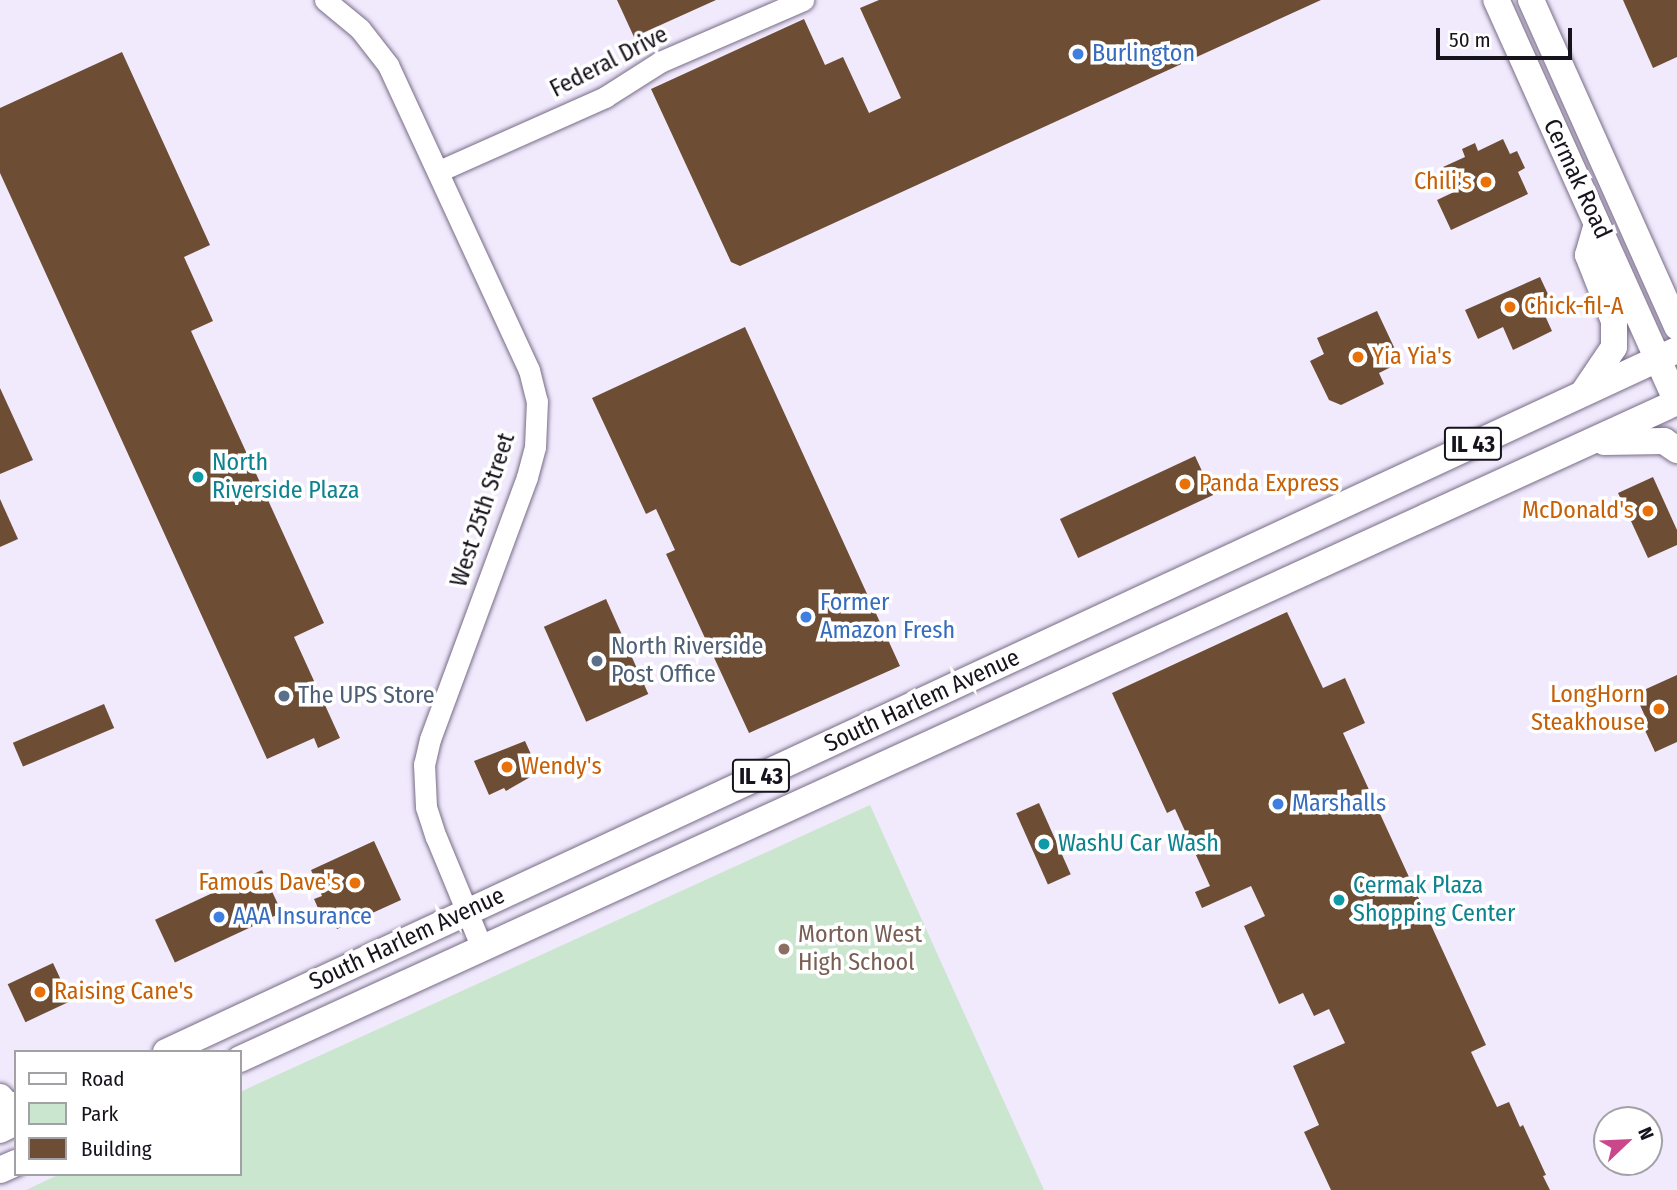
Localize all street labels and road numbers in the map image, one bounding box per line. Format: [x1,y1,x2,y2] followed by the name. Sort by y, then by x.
[545,20,673,104] street label: Federal Drive
[1537,115,1617,243] street label: Cermak Road
[1443,424,1503,464] road number: IL 43
[445,430,521,590] street label: West 25th Street
[820,643,1024,759] street label: South Harlem Avenue
[731,756,791,796] road number: IL 43
[305,881,509,997] street label: South Harlem Avenue

